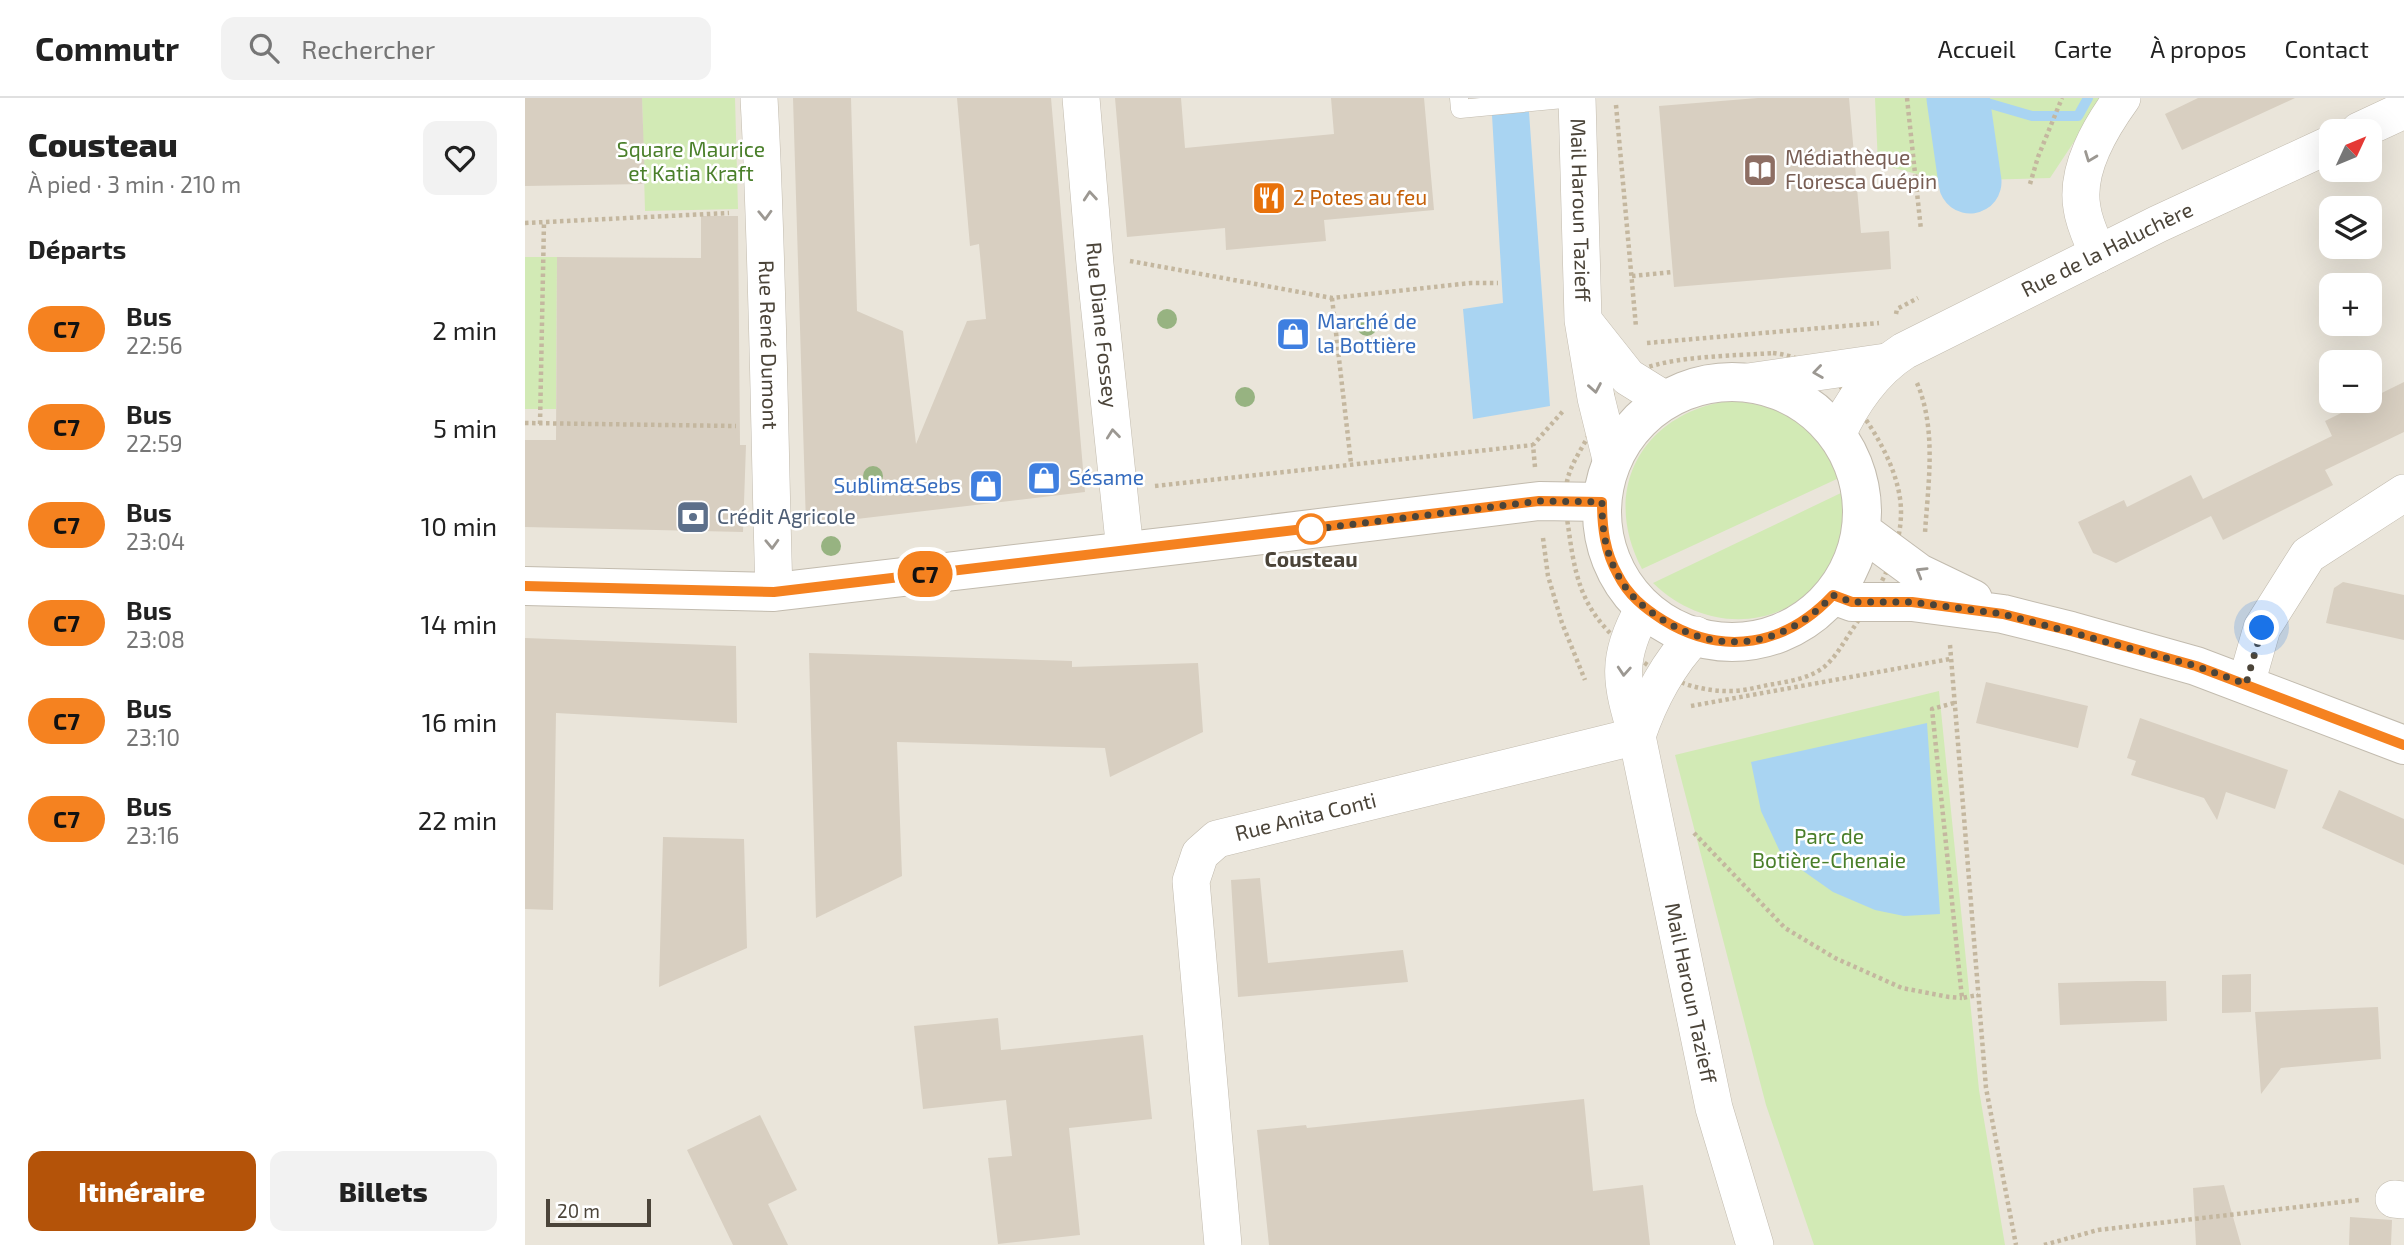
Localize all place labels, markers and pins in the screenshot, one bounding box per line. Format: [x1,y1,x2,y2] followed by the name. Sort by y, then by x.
[1785,144,1937,193] place label: Médiathèque Floresca Guépin
[1741,151,1779,189] library icon: Médiathèque Floresca Guépin
[1250,179,1288,217] restaurant icon: 2 Potes au feu
[1293,184,1427,209] place label: 2 Potes au feu
[1317,308,1417,357] place label: Marché de la Bottière
[1274,315,1312,353] shop icon: Marché de la Bottière
[1025,459,1063,497] shop icon: Sésame
[1069,464,1144,489] place label: Sésame
[967,467,1005,505] shop icon: Sublim&Sebs
[834,472,961,497] place label: Sublim&Sebs
[674,498,712,536] bank icon: Crédit Agricole
[717,503,856,528] place label: Crédit Agricole
[1296,514,1326,544] marker: Cousteau
[1264,546,1358,571] place label: Cousteau

